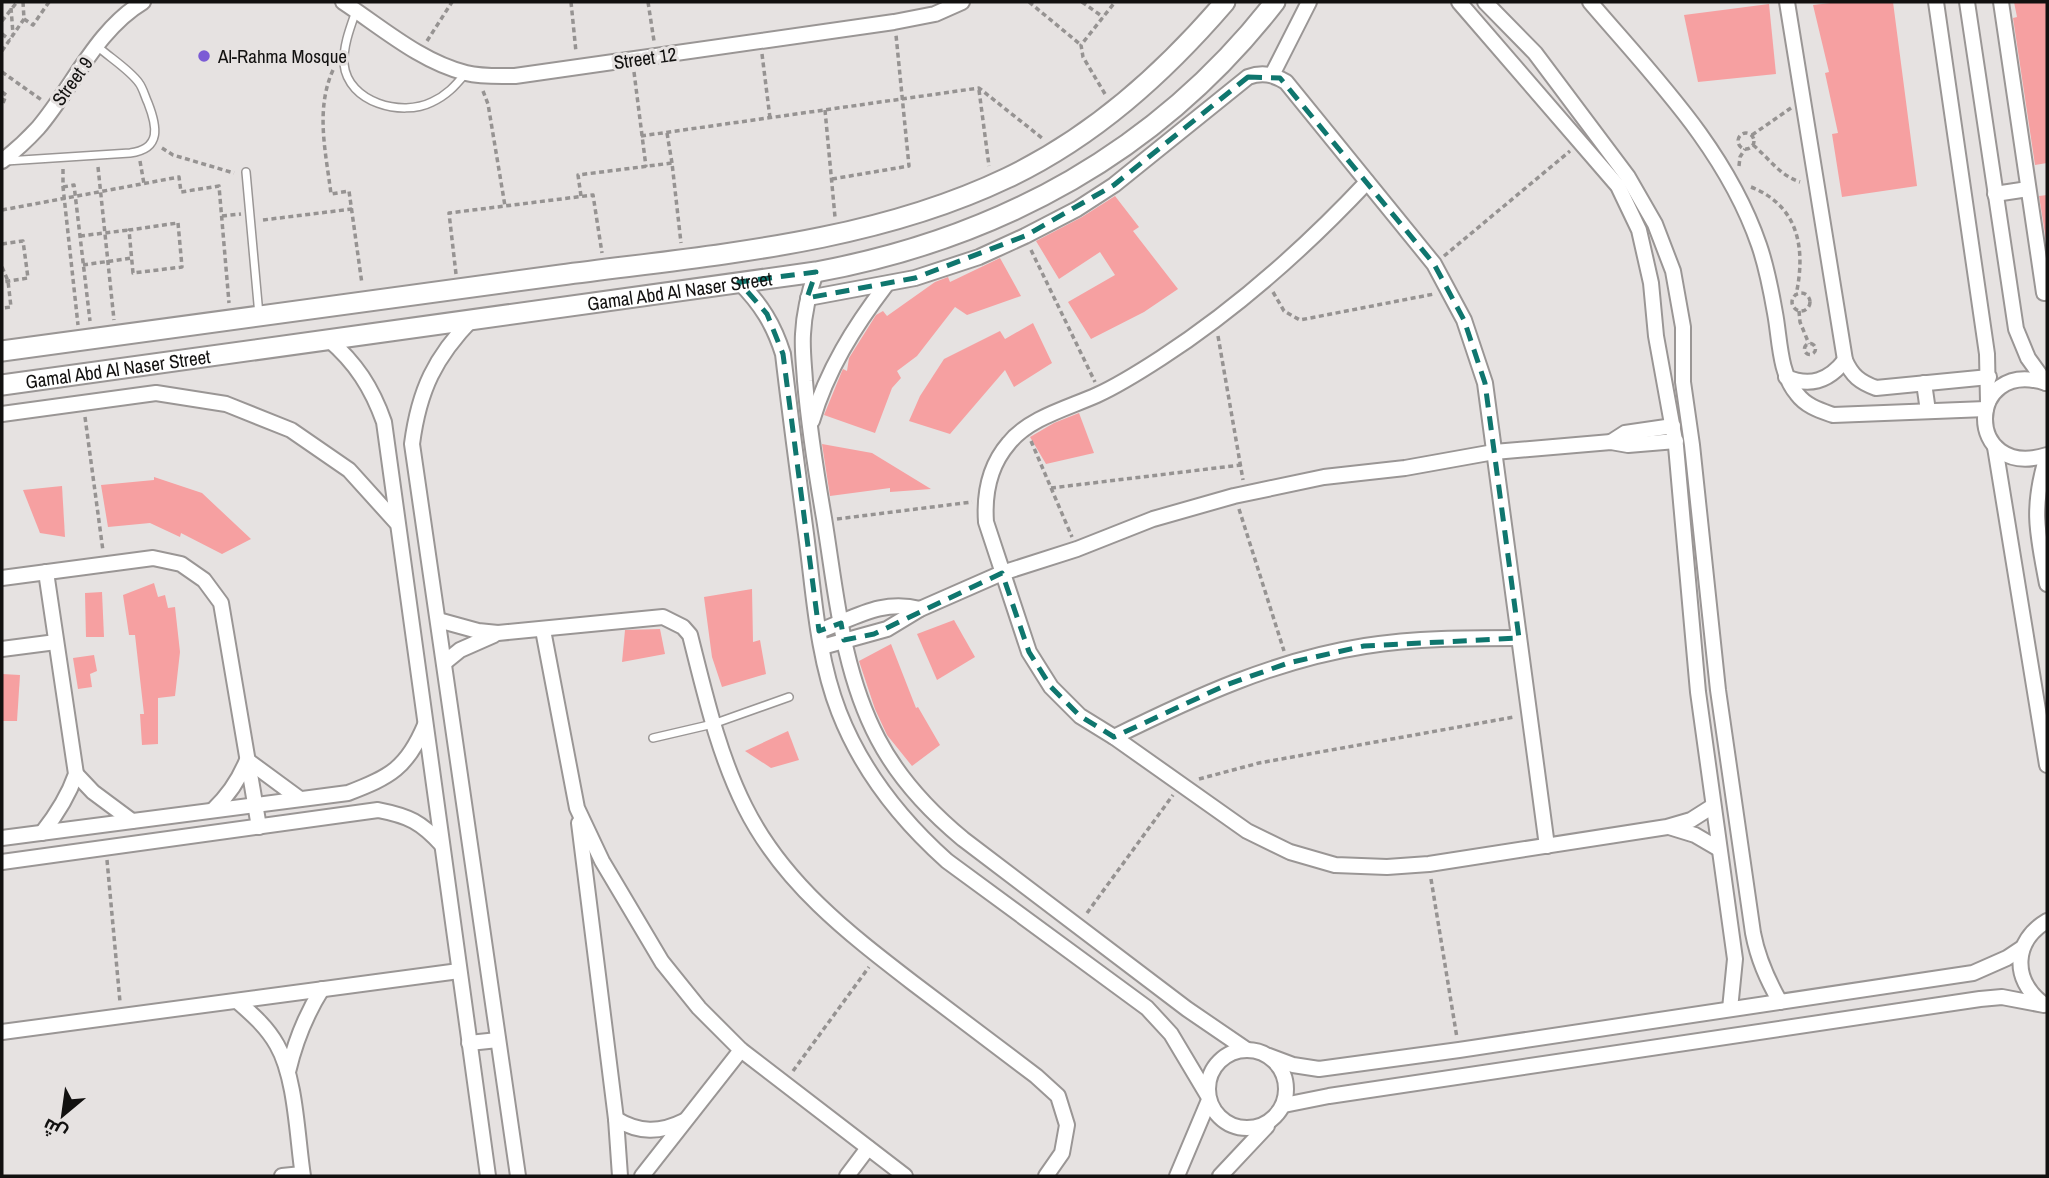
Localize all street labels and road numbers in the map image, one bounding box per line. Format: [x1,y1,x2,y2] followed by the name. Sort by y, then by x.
[612,41,678,75] street label: Street 12
[45,51,99,111] street label: Street 9
[585,265,774,317] street label: Gamal Abd Al Naser Street
[24,343,213,395] street label: Gamal Abd Al Naser Street

